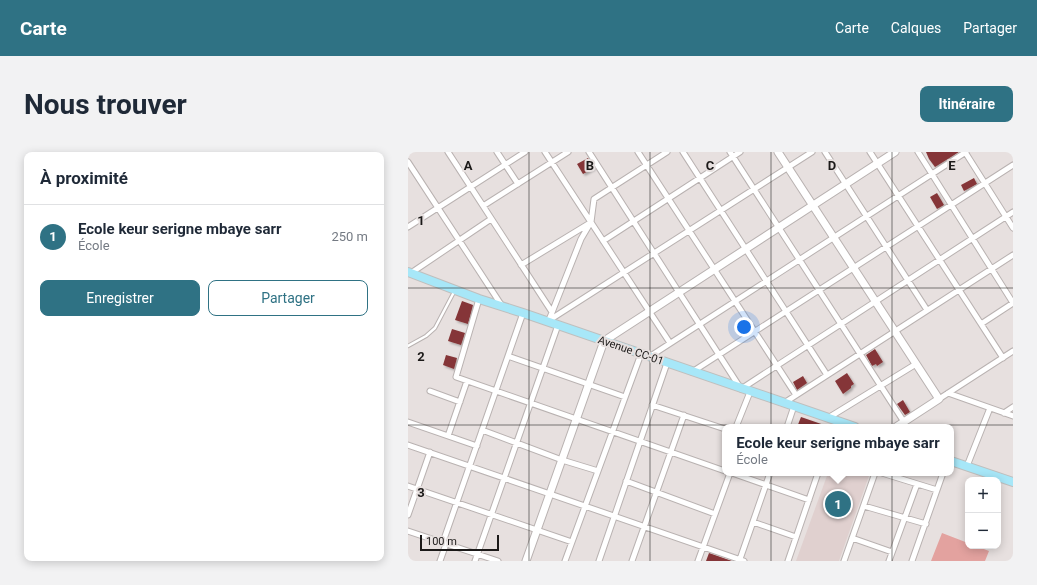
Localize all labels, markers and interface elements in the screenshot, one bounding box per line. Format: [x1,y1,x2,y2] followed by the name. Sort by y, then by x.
[20,17,67,40] text: Carte
[835,20,869,36] text: Carte
[891,20,941,36] text: Calques
[963,20,1017,36] text: Partager
[920,86,1013,122] button: Itinéraire
[24,88,187,121] text: Nous trouver
[464,158,473,173] text: A
[586,158,594,173] text: B
[706,158,715,173] text: C
[828,158,836,173] text: D
[948,158,956,173] text: E
[40,168,128,188] text: À proximité
[417,213,425,228] text: 1
[78,220,281,238] text: Ecole keur serigne mbaye sarr
[49,229,57,244] text: 1
[331,229,368,244] text: 250 m
[78,238,110,253] text: École
[40,280,200,316] button: Enregistrer
[208,280,368,316] button: Partager
[734,317,754,337] your location
[596,333,665,368] street label: Avenue CC-01
[417,349,425,364] text: 2
[722,424,954,476] popup
[736,434,940,452] text: Ecole keur serigne mbaye sarr
[736,452,768,467] text: École
[965,477,1001,549] map controls
[965,477,1001,513] button: +
[417,485,425,500] text: 3
[825,489,851,519] pin: 1
[965,513,1001,549] button: −
[420,533,499,552] scale bar
[426,535,457,548] text: 100 m

